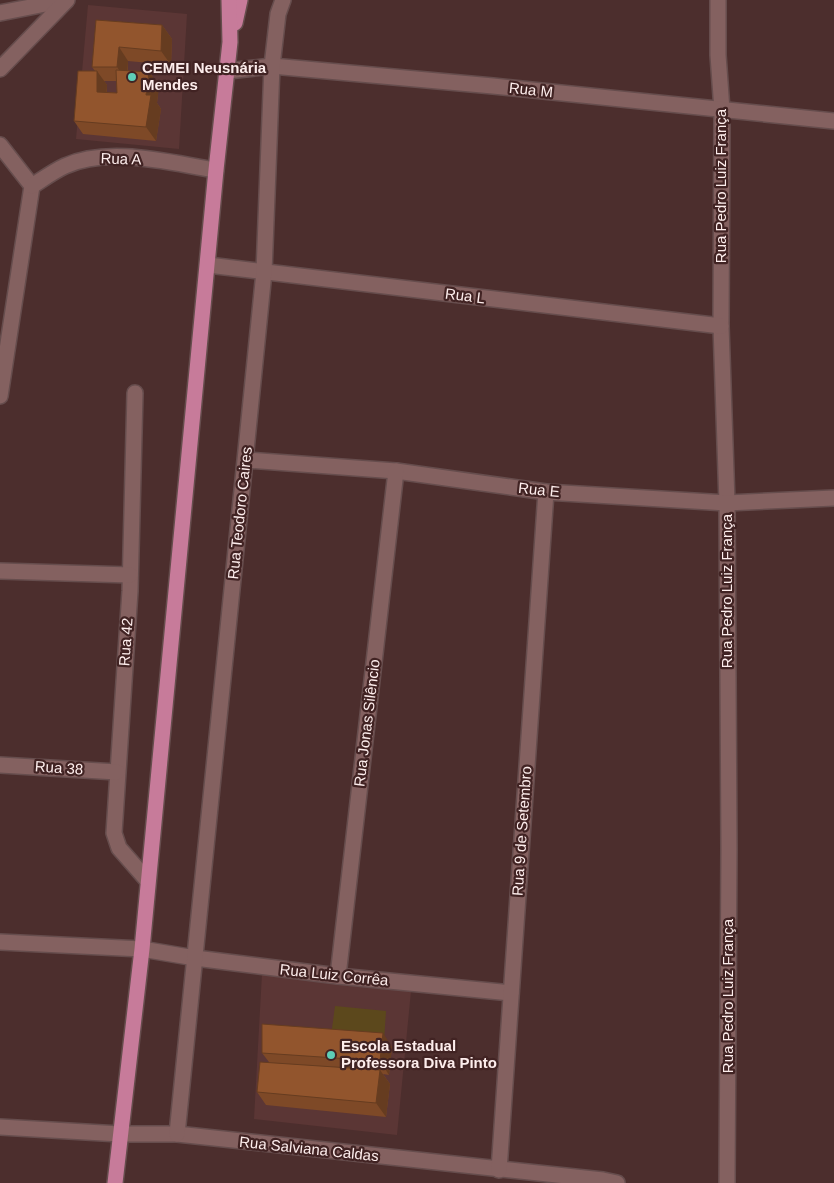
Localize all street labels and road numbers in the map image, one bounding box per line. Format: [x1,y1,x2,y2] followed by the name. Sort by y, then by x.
[508,79,554,100] street label: Rua M
[712,108,729,263] street label: Rua Pedro Luiz França
[100,149,142,168] street label: Rua A
[444,285,486,306] street label: Rua L
[224,446,255,580] street label: Rua Teodoro Caires
[517,479,561,500] street label: Rua E
[718,513,735,668] street label: Rua Pedro Luiz França
[115,617,136,667] street label: Rua 42
[350,658,383,788] street label: Rua Jonas Silêncio
[34,757,84,778] street label: Rua 38
[508,765,535,896] street label: Rua 9 de Setembro
[719,918,736,1073] street label: Rua Pedro Luiz França
[279,960,390,989] street label: Rua Luiz Corrêa
[239,1133,380,1164] street label: Rua Salviana Caldas

